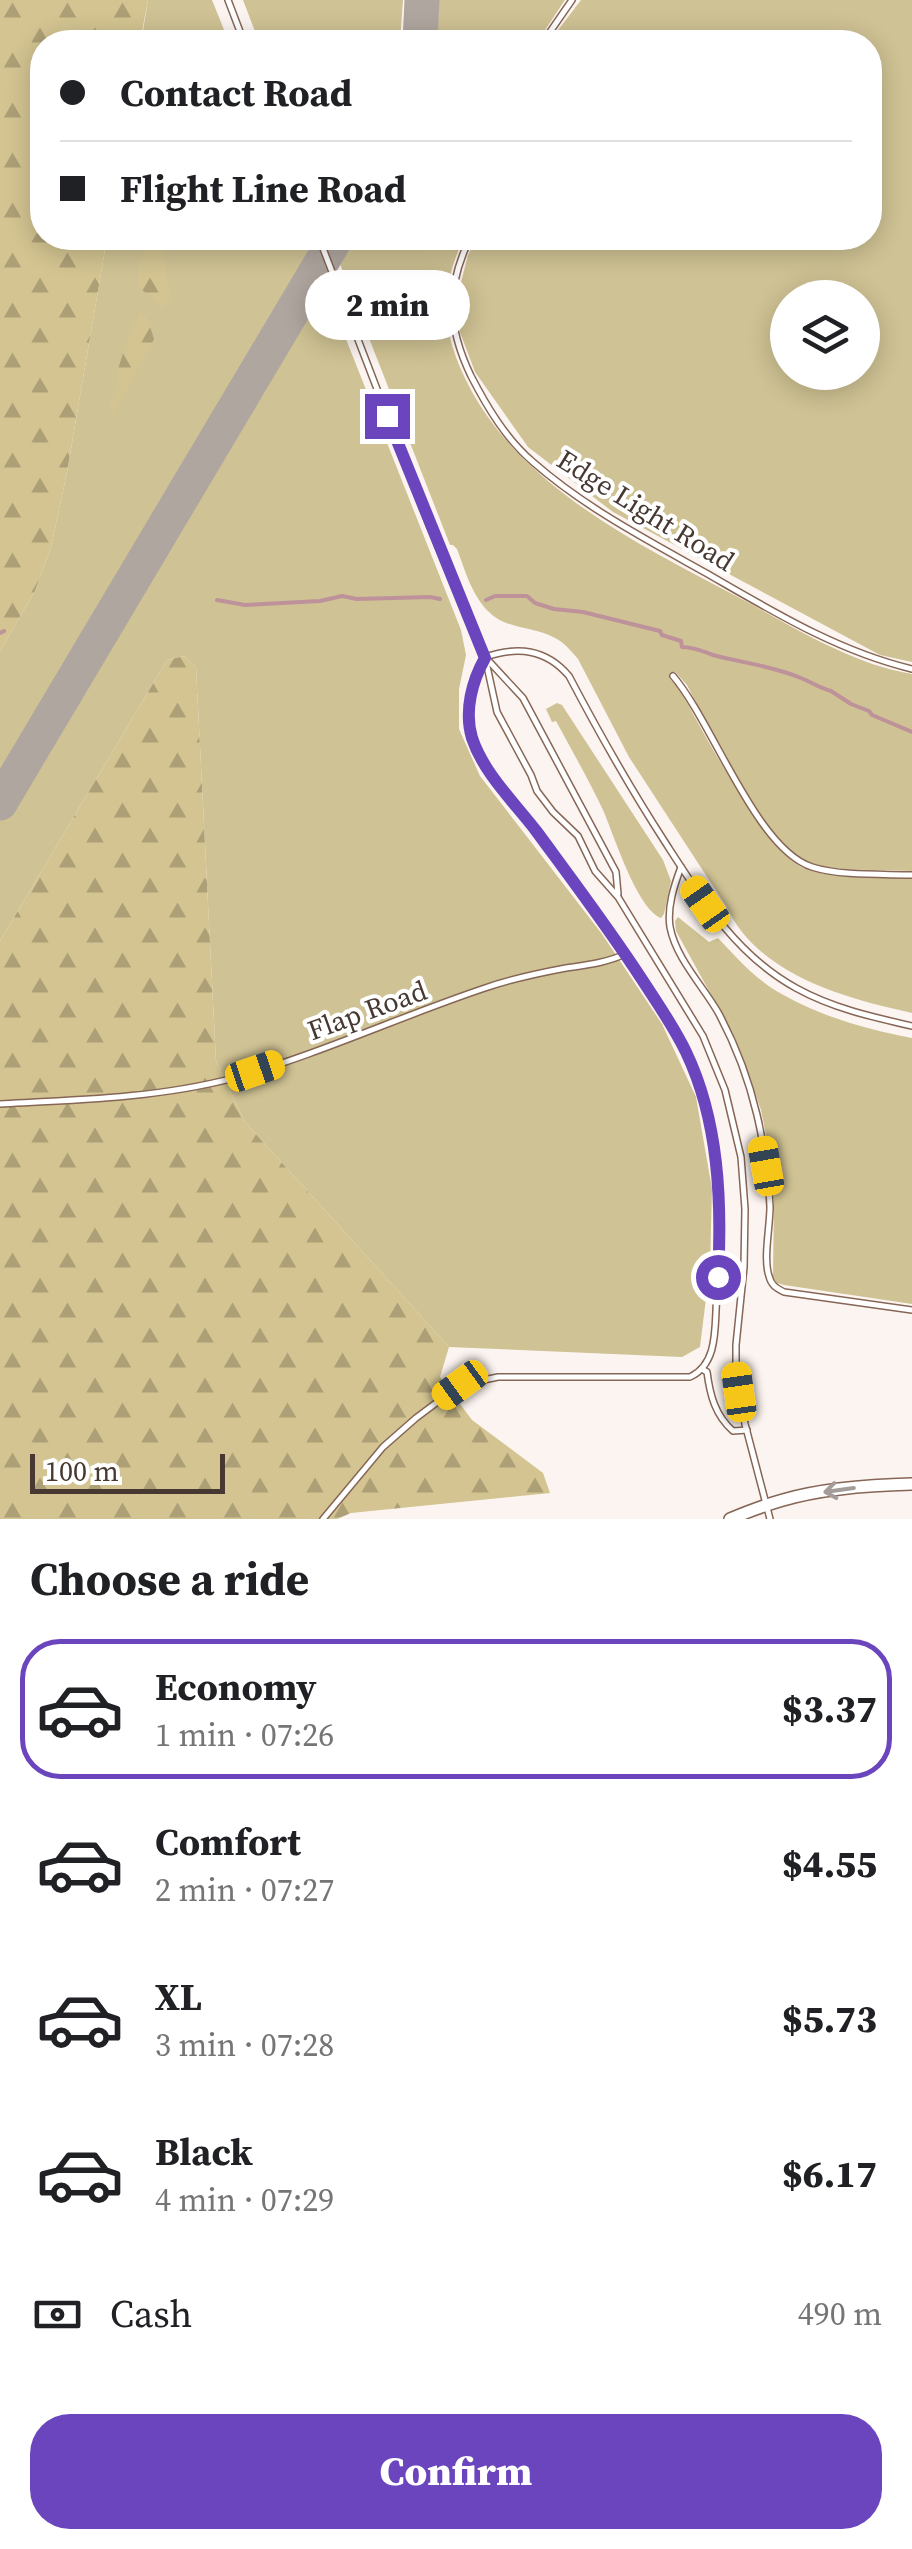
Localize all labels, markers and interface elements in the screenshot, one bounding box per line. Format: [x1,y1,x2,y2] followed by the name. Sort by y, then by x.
[120,67,352,119] text: Contact Road
[120,163,406,215] text: Flight Line Road
[304,271,470,341] callout: 2 min
[770,280,880,390] map controls
[770,280,880,390] button: layers
[346,283,429,327] text: 2 min
[365,394,410,439] route end
[550,440,742,580] street label: Edge Light Road
[676,871,734,937] car
[302,971,432,1049] street label: Flap Road
[222,1047,288,1095] car
[746,1134,786,1198] car
[696,1255,741,1300] route start
[427,1355,493,1415] car
[720,1360,758,1424] car
[30,1449,225,1494] scale bar
[45,1452,119,1490] text: 100 m
[823,1481,855,1500] one-way arrow
[30,1548,309,1610] text: Choose a ride
[155,1661,317,1713] text: Economy
[35,1664,125,1754] icon: car
[782,1683,877,1735] text: $3.37
[155,1713,334,1757] text: 1 min · 07:26
[155,1816,301,1868] text: Comfort
[35,1819,125,1909] icon: car
[782,1838,877,1890] text: $4.55
[155,1868,334,1912] text: 2 min · 07:27
[155,1971,202,2023] text: XL
[35,1974,125,2064] icon: car
[782,1993,877,2045] text: $5.73
[155,2023,334,2067] text: 3 min · 07:28
[155,2126,253,2178] text: Black
[35,2129,125,2219] icon: car
[782,2148,877,2200] text: $6.17
[155,2178,334,2222] text: 4 min · 07:29
[30,2287,85,2342] icon: cash
[110,2288,192,2340] text: Cash
[798,2292,882,2336] text: 490 m
[30,2414,882,2529] button: Confirm

